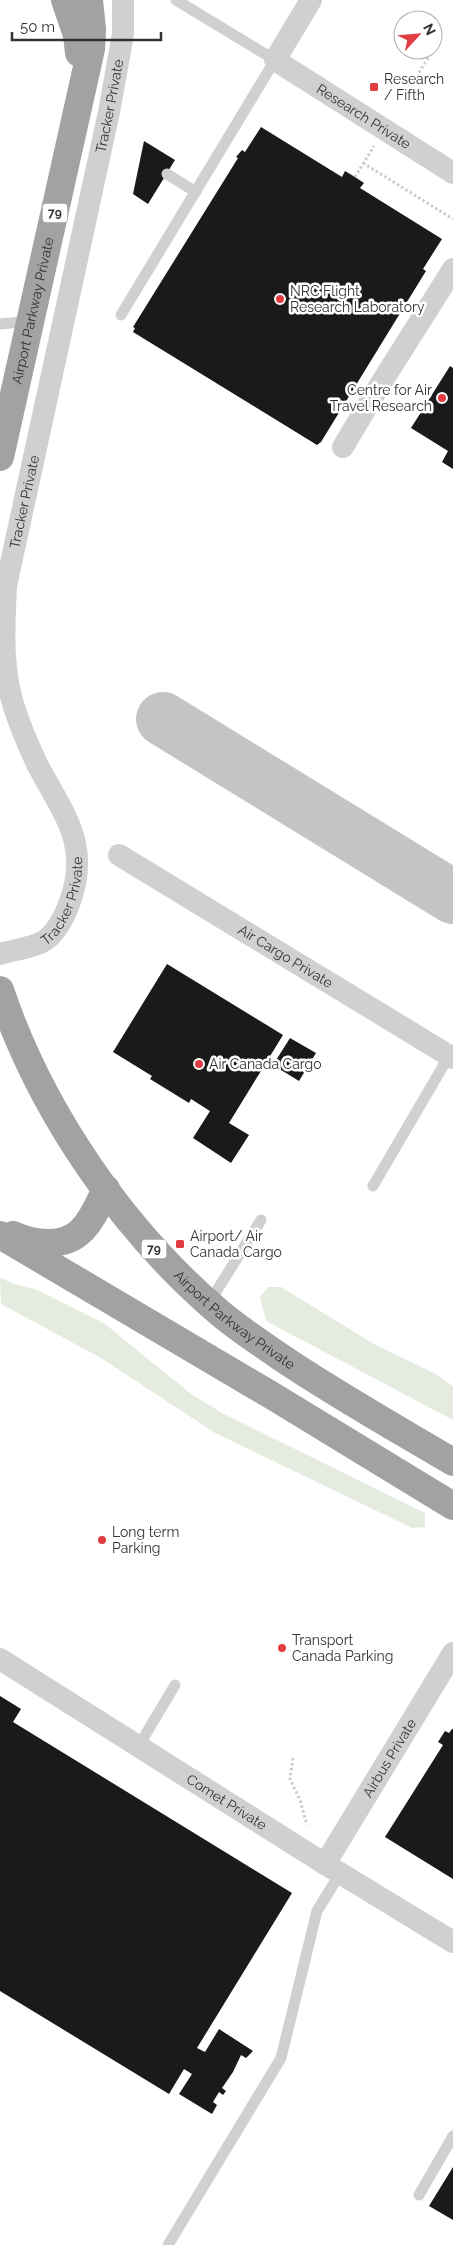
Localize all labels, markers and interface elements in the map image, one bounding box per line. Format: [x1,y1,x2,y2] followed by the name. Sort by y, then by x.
[12,10,161,42] scale bar
[393,10,443,60] north arrow
[20,18,55,36] text: 50 m
[420,21,439,38] text: N
[92,58,126,154] street label: Tracker Private
[384,71,444,103] place label: Research / Fifth
[314,81,414,152] street label: Research Private
[368,81,380,93] marker: Research / Fifth
[42,204,68,222] road number: 79
[9,236,57,386] street label: Airport Parkway Private
[290,283,425,315] place label: NRC Flight Research Laboratory
[274,293,286,305] marker: NRC Flight Research Laboratory
[330,382,432,414] place label: Centre for Air Travel Research
[436,392,448,404] marker: Centre for Air Travel Research
[6,454,42,550] street label: Tracker Private
[38,856,85,949] street label: Tracker Private
[236,921,336,991] street label: Air Cargo Private
[209,1056,322,1072] place label: Air Canada Cargo
[193,1058,205,1070] marker: Air Canada Cargo
[190,1228,282,1260] place label: Airport/ Air Canada Cargo
[174,1238,186,1250] marker: Airport/ Air Canada Cargo
[142,1240,166,1258] road number: 79
[171,1267,298,1372] street label: Airport Parkway Private
[112,1524,179,1556] place label: Long term Parking
[96,1534,108,1546] marker: Long term Parking
[292,1632,393,1664] place label: Transport Canada Parking
[276,1642,288,1654] marker: Transport Canada Parking
[359,1716,419,1800] street label: Airbus Private
[184,1771,270,1833] street label: Comet Private

